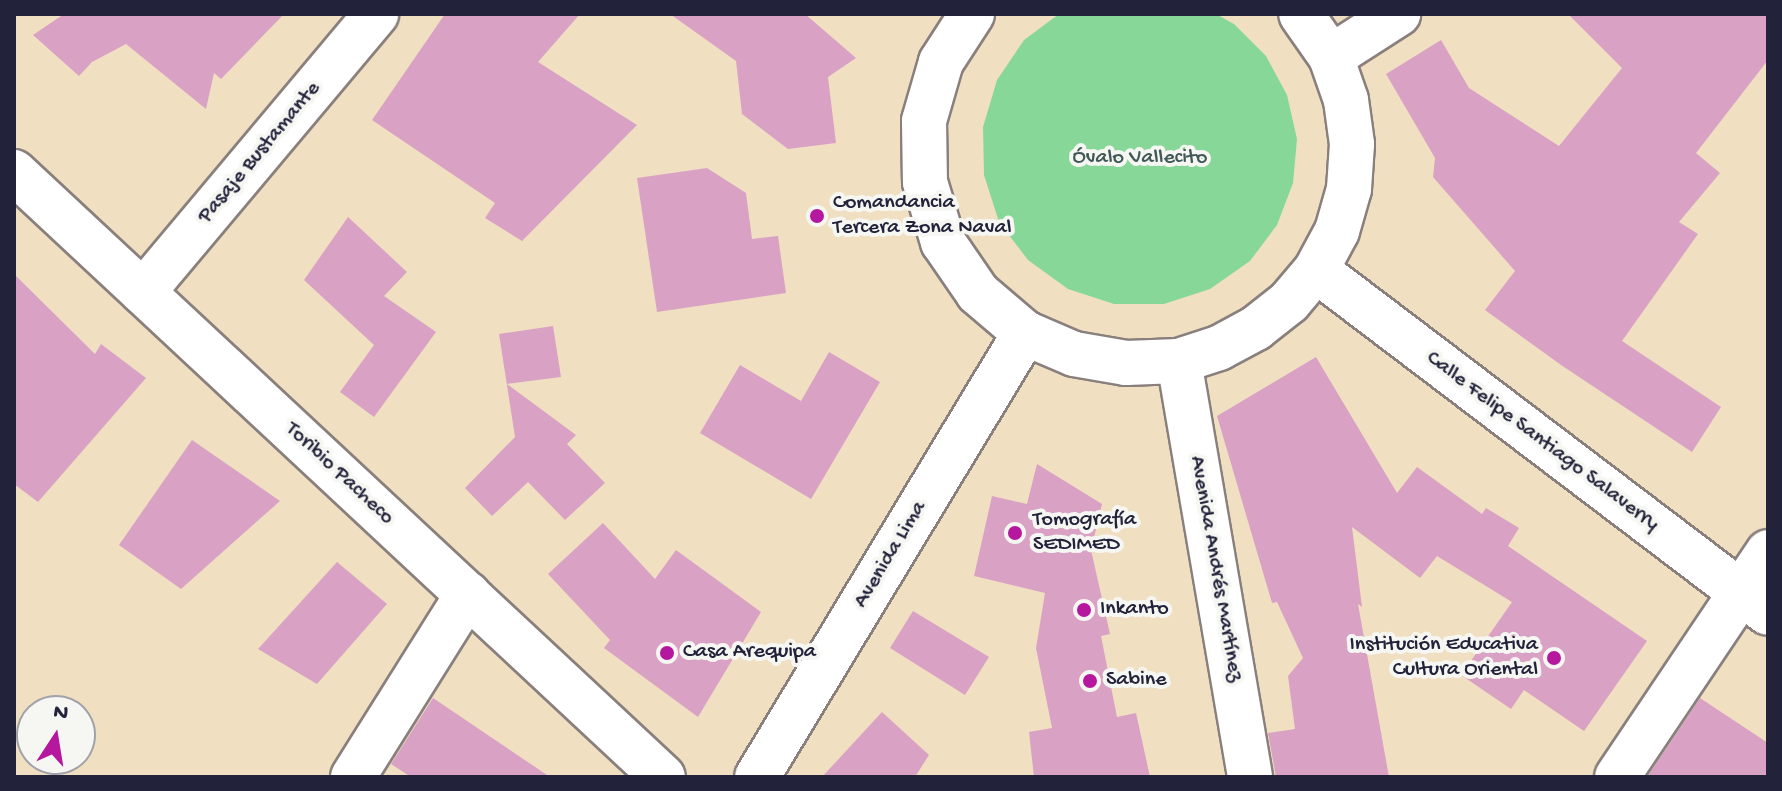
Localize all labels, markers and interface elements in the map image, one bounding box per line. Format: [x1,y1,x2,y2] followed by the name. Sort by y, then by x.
[193,77,327,229] street label: Pasaje Bustamante
[1073,146,1207,172] park label: Óvalo Vallecito
[833,190,1012,242] place label: Comandancia Tercera Zona Naval
[808,207,826,225] marker: Comandancia Tercera Zona Naval
[1420,346,1664,538] street label: Calle Felipe Santiago Salaverry
[279,417,399,531] street label: Toribio Pacheco
[1182,454,1248,684] street label: Avenida Andrés Martínez
[849,497,933,613] street label: Avenida Lima
[1033,507,1136,558] place label: Tomografía SEDIMED
[1004,522,1026,544] marker: Tomografía SEDIMED
[1100,597,1169,623] place label: Inkanto
[1075,601,1093,619] marker: Inkanto
[1350,632,1538,684] place label: Institución Educativa Cultura Oriental
[683,640,816,666] place label: Casa Arequipa
[658,644,676,662] marker: Casa Arequipa
[1545,649,1563,667] marker: Institución Educativa Cultura Oriental
[1106,668,1167,694] place label: Sabine
[1081,672,1099,690] marker: Sabine
[16,695,96,775] north arrow
[51,699,70,728] text: N

